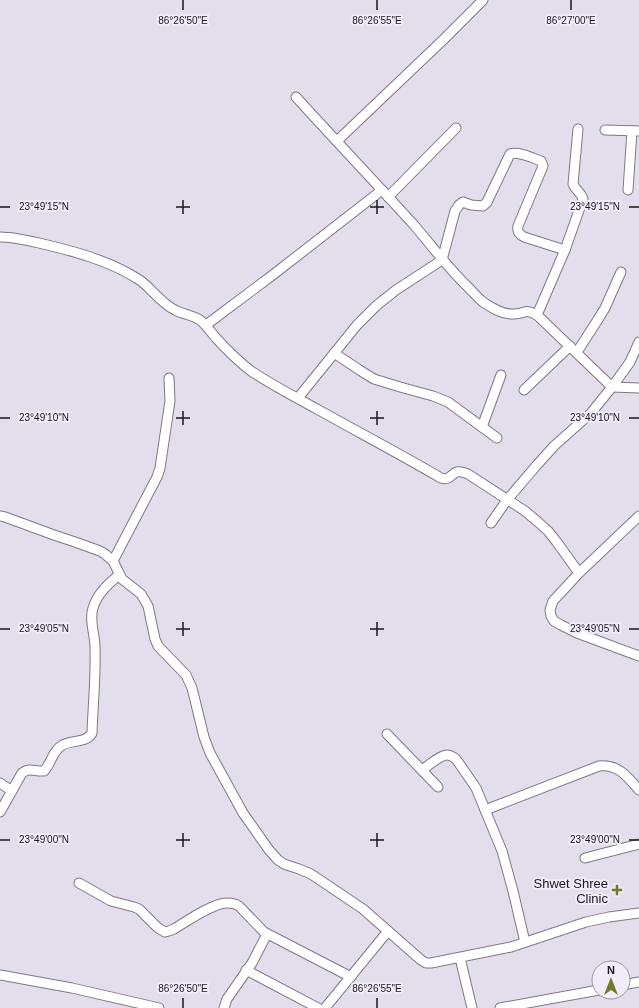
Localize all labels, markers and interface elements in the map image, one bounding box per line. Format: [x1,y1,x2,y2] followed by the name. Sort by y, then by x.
[158,15,208,26] text: 86°26'50"E
[352,15,402,26] text: 86°26'55"E
[546,15,596,26] text: 86°27'00"E
[19,201,69,212] text: 23°49'15"N
[570,201,620,212] text: 23°49'15"N
[19,412,69,423] text: 23°49'10"N
[570,412,620,423] text: 23°49'10"N
[19,623,69,634] text: 23°49'05"N
[570,623,620,634] text: 23°49'05"N
[19,834,69,845] text: 23°49'00"N
[570,834,620,845] text: 23°49'00"N
[534,876,608,906] place label: Shwet Shree Clinic
[611,884,623,896] marker: Shwet Shree Clinic
[591,960,631,1000] north arrow
[607,964,615,976] text: N
[158,983,208,994] text: 86°26'50"E
[352,983,402,994] text: 86°26'55"E

